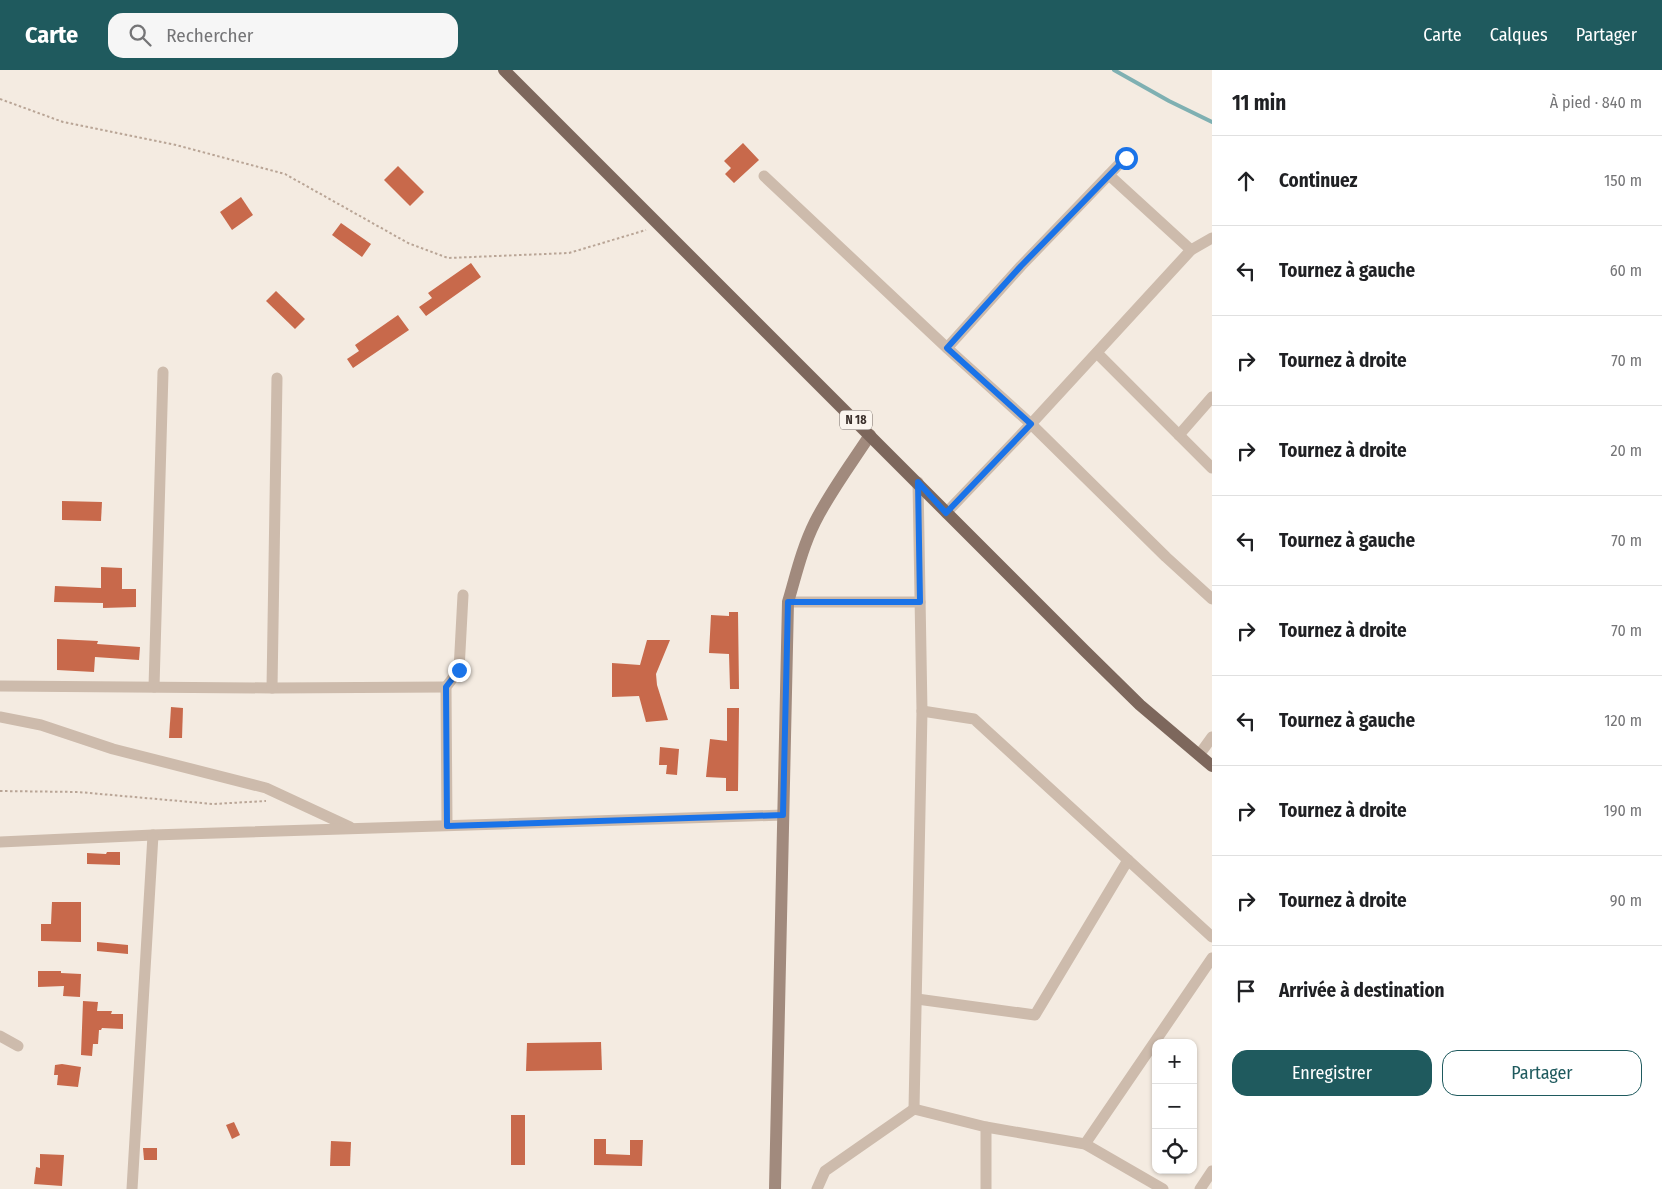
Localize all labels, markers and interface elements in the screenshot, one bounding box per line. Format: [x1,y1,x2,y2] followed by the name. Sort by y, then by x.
[108,13,458,58] search box
[25,21,78,49] text: Carte
[126,21,154,49] icon: search
[166,24,253,47] text: Rechercher
[1423,24,1462,46] text: Carte
[1490,24,1548,46] text: Calques
[1576,24,1637,46] text: Partager
[1232,90,1286,116] text: 11 min
[1550,93,1642,112] text: À pied · 840 m
[1115,147,1138,170] route start
[1232,167,1260,195] icon: ahead
[1279,169,1358,192] text: Continuez
[1604,171,1642,190] text: 150 m
[1232,257,1260,285] icon: left
[1279,259,1415,282] text: Tournez à gauche
[1610,261,1642,280] text: 60 m
[1232,347,1260,375] icon: right
[1279,349,1407,372] text: Tournez à droite
[1611,351,1642,370] text: 70 m
[840,410,872,430] road number: N 18
[1232,437,1260,465] icon: right
[1279,439,1407,462] text: Tournez à droite
[1611,441,1642,460] text: 20 m
[1232,527,1260,555] icon: left
[1279,529,1415,552] text: Tournez à gauche
[1611,531,1642,550] text: 70 m
[1232,617,1260,645] icon: right
[1279,619,1407,642] text: Tournez à droite
[1611,621,1642,640] text: 70 m
[448,659,471,682] route end
[1232,707,1260,735] icon: left
[1279,709,1415,732] text: Tournez à gauche
[1604,711,1642,730] text: 120 m
[1232,797,1260,825] icon: right
[1279,799,1407,822] text: Tournez à droite
[1604,801,1642,820] text: 190 m
[1232,887,1260,915] icon: right
[1279,889,1407,912] text: Tournez à droite
[1610,891,1642,910] text: 90 m
[1232,977,1260,1005] icon: arrive
[1279,979,1445,1002] text: Arrivée à destination
[1152,1039,1197,1174] map controls
[1152,1039,1197,1084] button: +
[1232,1050,1432,1096] button: Enregistrer
[1442,1050,1642,1096] button: Partager
[1152,1084,1197,1129] button: −
[1152,1129,1197,1174] button: locate

